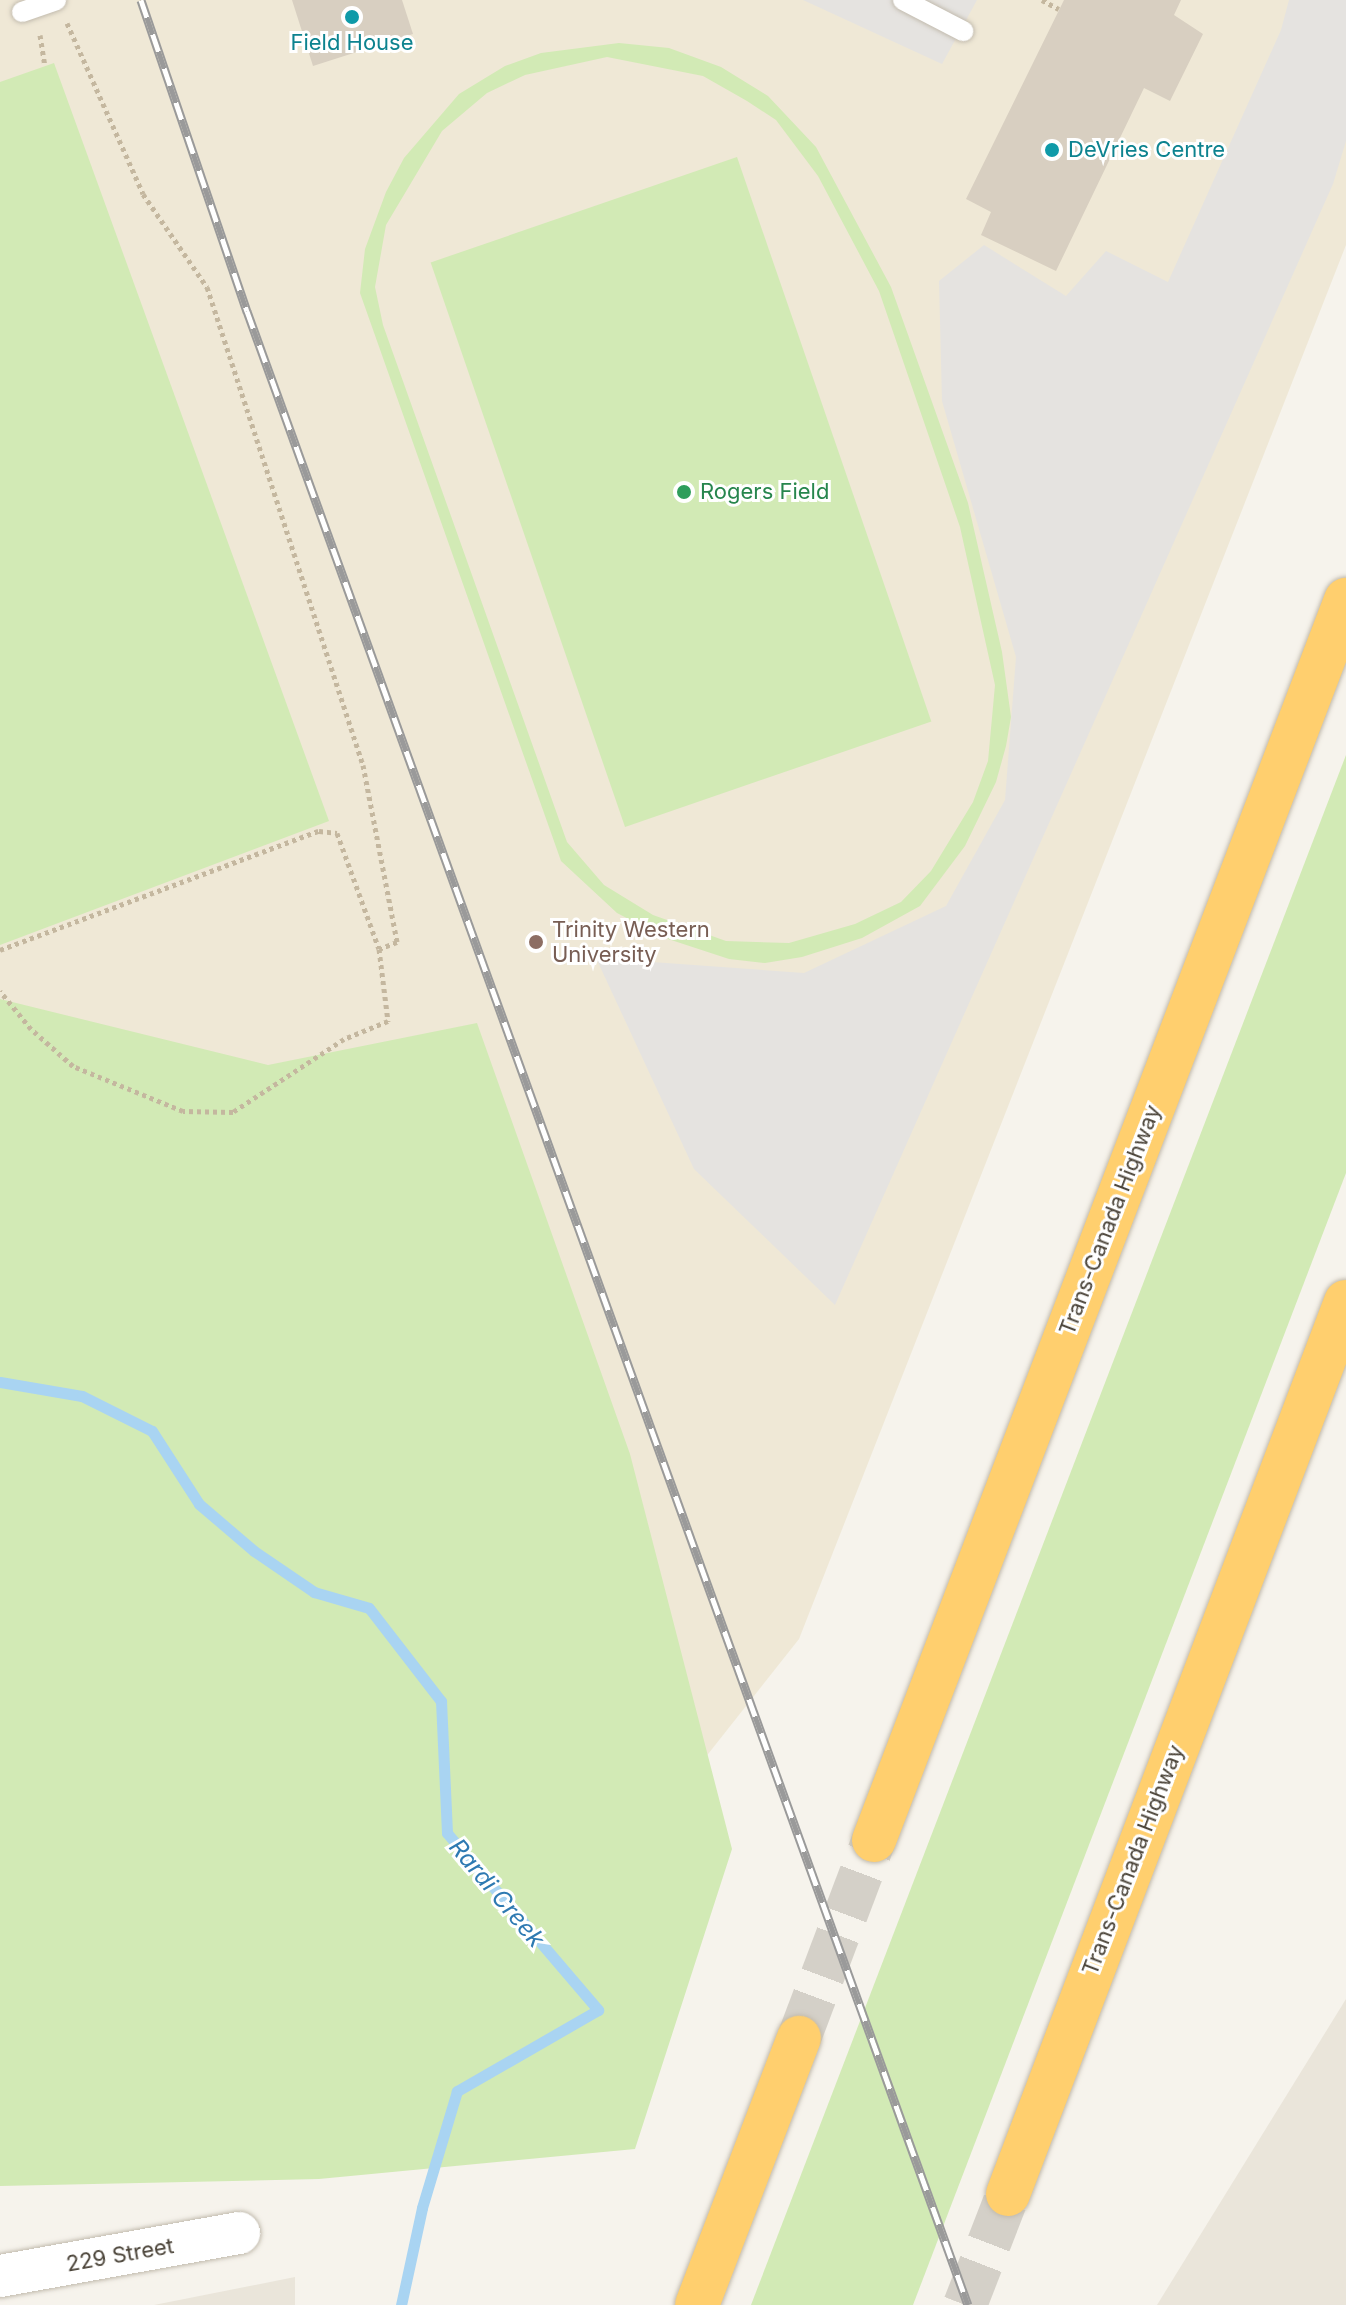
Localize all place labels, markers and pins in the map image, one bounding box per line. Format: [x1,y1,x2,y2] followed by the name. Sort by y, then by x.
[343,8,361,26] marker: Field House
[290,30,414,56] place label: Field House
[1068,137,1225,163] place label: DeVries Centre
[1043,141,1061,159] marker: DeVries Centre
[700,479,829,505] place label: Rogers Field
[675,483,693,501] marker: Rogers Field
[552,916,710,968] place label: Trinity Western University
[527,933,545,951] marker: Trinity Western University

